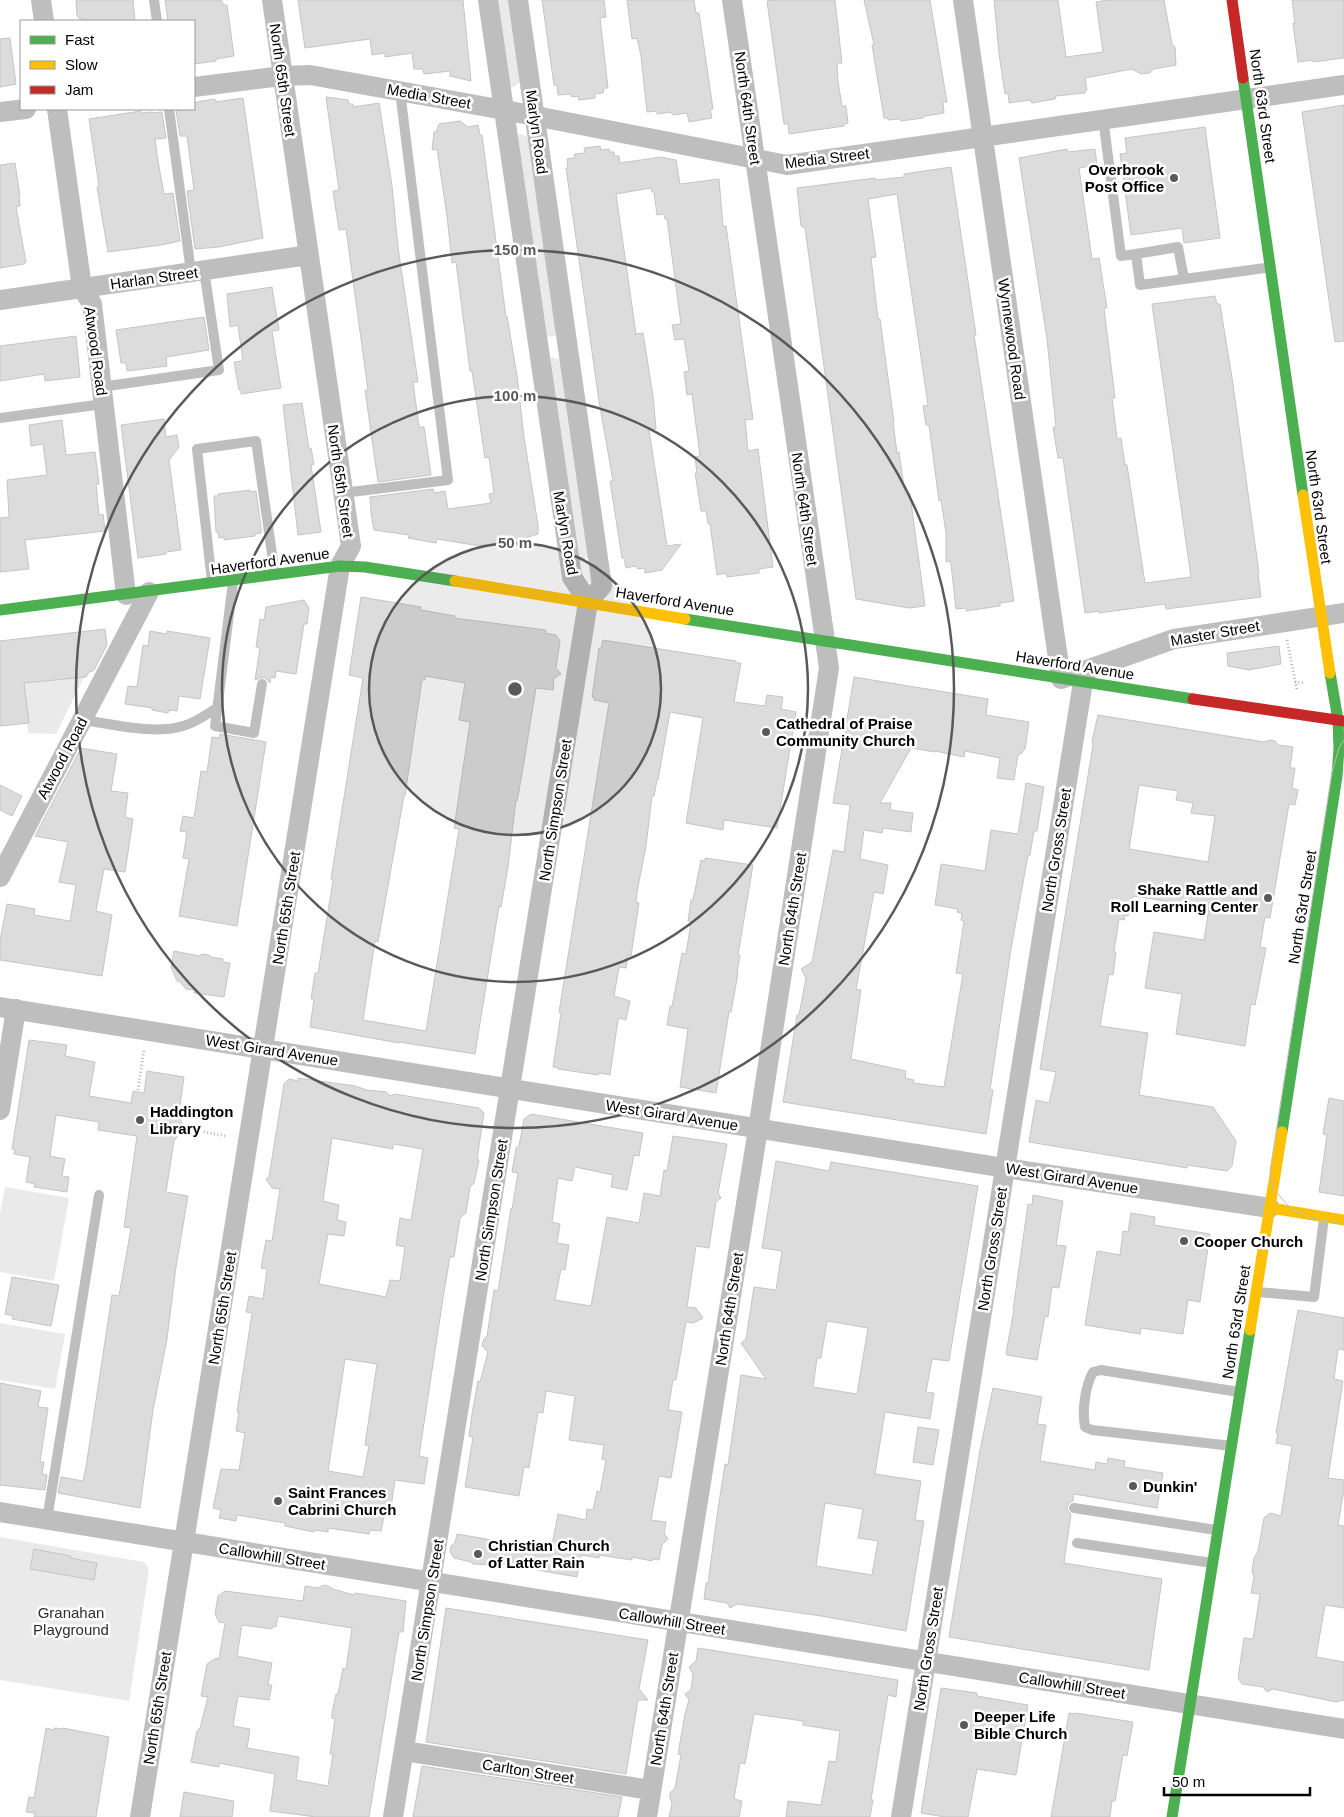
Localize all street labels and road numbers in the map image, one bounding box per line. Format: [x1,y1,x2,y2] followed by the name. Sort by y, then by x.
[267,22,299,139] street label: North 65th Street
[1247,48,1280,165] street label: North 63rd Street
[732,50,764,167] street label: North 64th Street
[386,80,473,112] street label: Media Street
[523,89,551,175] street label: Marlyn Road
[784,144,871,172] street label: Media Street
[109,263,200,293] street label: Harlan Street
[995,277,1029,401] street label: Wynnewood Road
[81,305,111,397] street label: Atwood Road
[325,423,357,540] street label: North 65th Street
[1303,449,1336,566] street label: North 63rd Street
[789,451,821,568] street label: North 64th Street
[550,490,582,576] street label: Marlyn Road
[209,544,331,578] street label: Haverford Avenue
[615,583,735,619] street label: Haverford Avenue
[1169,617,1262,649] street label: Master Street
[1015,647,1135,683] street label: Haverford Avenue
[33,714,91,802] street label: Atwood Road
[535,737,575,882] street label: North Simpson Street
[1038,786,1074,913] street label: North Gross Street
[1285,848,1320,965] street label: North 63rd Street
[269,849,303,966] street label: North 65th Street
[775,850,809,967] street label: North 64th Street
[205,1031,339,1069] street label: West Girard Avenue
[605,1096,739,1134] street label: West Girard Avenue
[471,1137,511,1282] street label: North Simpson Street
[1005,1159,1139,1197] street label: West Girard Avenue
[974,1185,1010,1312] street label: North Gross Street
[205,1249,239,1366] street label: North 65th Street
[712,1250,746,1367] street label: North 64th Street
[1219,1263,1254,1380] street label: North 63rd Street
[407,1537,447,1682] street label: North Simpson Street
[218,1539,327,1573] street label: Callowhill Street
[910,1585,946,1712] street label: North Gross Street
[618,1604,727,1638] street label: Callowhill Street
[140,1649,174,1766] street label: North 65th Street
[647,1650,681,1767] street label: North 64th Street
[1018,1668,1127,1702] street label: Callowhill Street
[481,1755,576,1787] street label: Carlton Street

